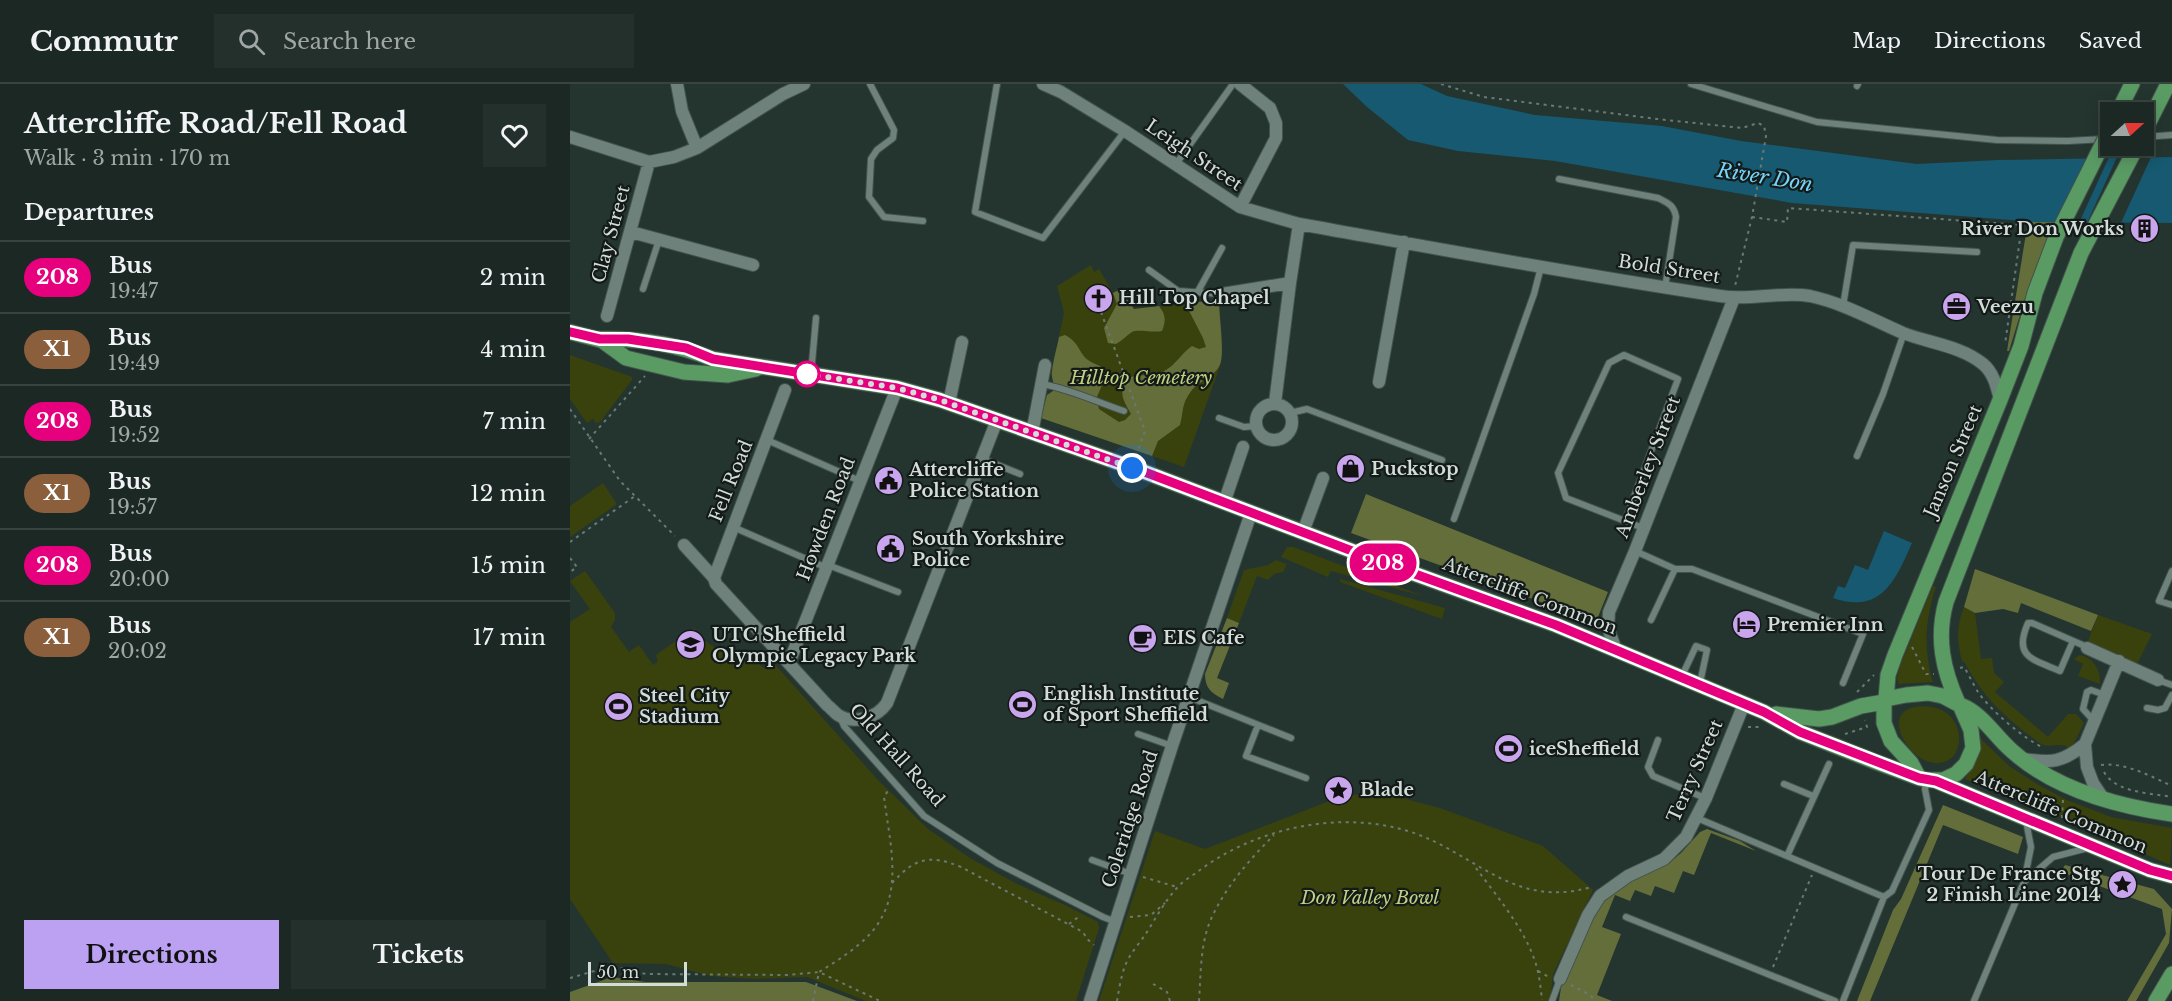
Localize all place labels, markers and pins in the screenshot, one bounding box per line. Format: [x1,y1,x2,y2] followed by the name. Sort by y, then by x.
[2129,213,2161,245] building icon: River Don Works
[1961,218,2124,240] place label: River Don Works
[1082,282,1114,314] church icon: Hill Top Chapel
[1119,287,1270,309] place label: Hill Top Chapel
[1940,291,1972,323] office icon: Veezu
[1976,296,2034,318] place label: Veezu
[794,361,820,387] unlabelled marker
[1334,453,1366,485] shop icon: Puckstop
[1371,458,1458,480] place label: Puckstop
[908,459,1039,502] place label: Attercliffe Police Station
[872,464,904,496] public building icon: Attercliffe Police Station
[912,528,1064,571] place label: South Yorkshire Police
[875,533,907,565] public building icon: South Yorkshire Police
[1730,609,1762,641] hotel icon: Premier Inn
[1767,614,1884,636] place label: Premier Inn
[1126,622,1158,654] cafe icon: EIS Cafe
[712,624,917,667] place label: UTC Sheffield Olympic Legacy Park
[1163,627,1245,649] place label: EIS Cafe
[675,629,707,661] school or university icon: UTC Sheffield Olympic Legacy Park
[1043,683,1209,726] place label: English Institute of Sport Sheffield
[639,685,730,728] place label: Steel City Stadium
[1006,688,1038,720] sports icon: English Institute of Sport Sheffield
[602,690,634,722] sports icon: Steel City Stadium
[1492,733,1524,765] sports icon: iceSheffield
[1529,738,1640,760] place label: iceSheffield
[1323,774,1355,806] place icon: Blade
[1360,779,1414,801] place label: Blade
[1918,863,2102,906] place label: Tour De France Stg 2 Finish Line 2014
[2106,868,2138,900] place icon: Tour De France Stg 2 Finish Line 2014

